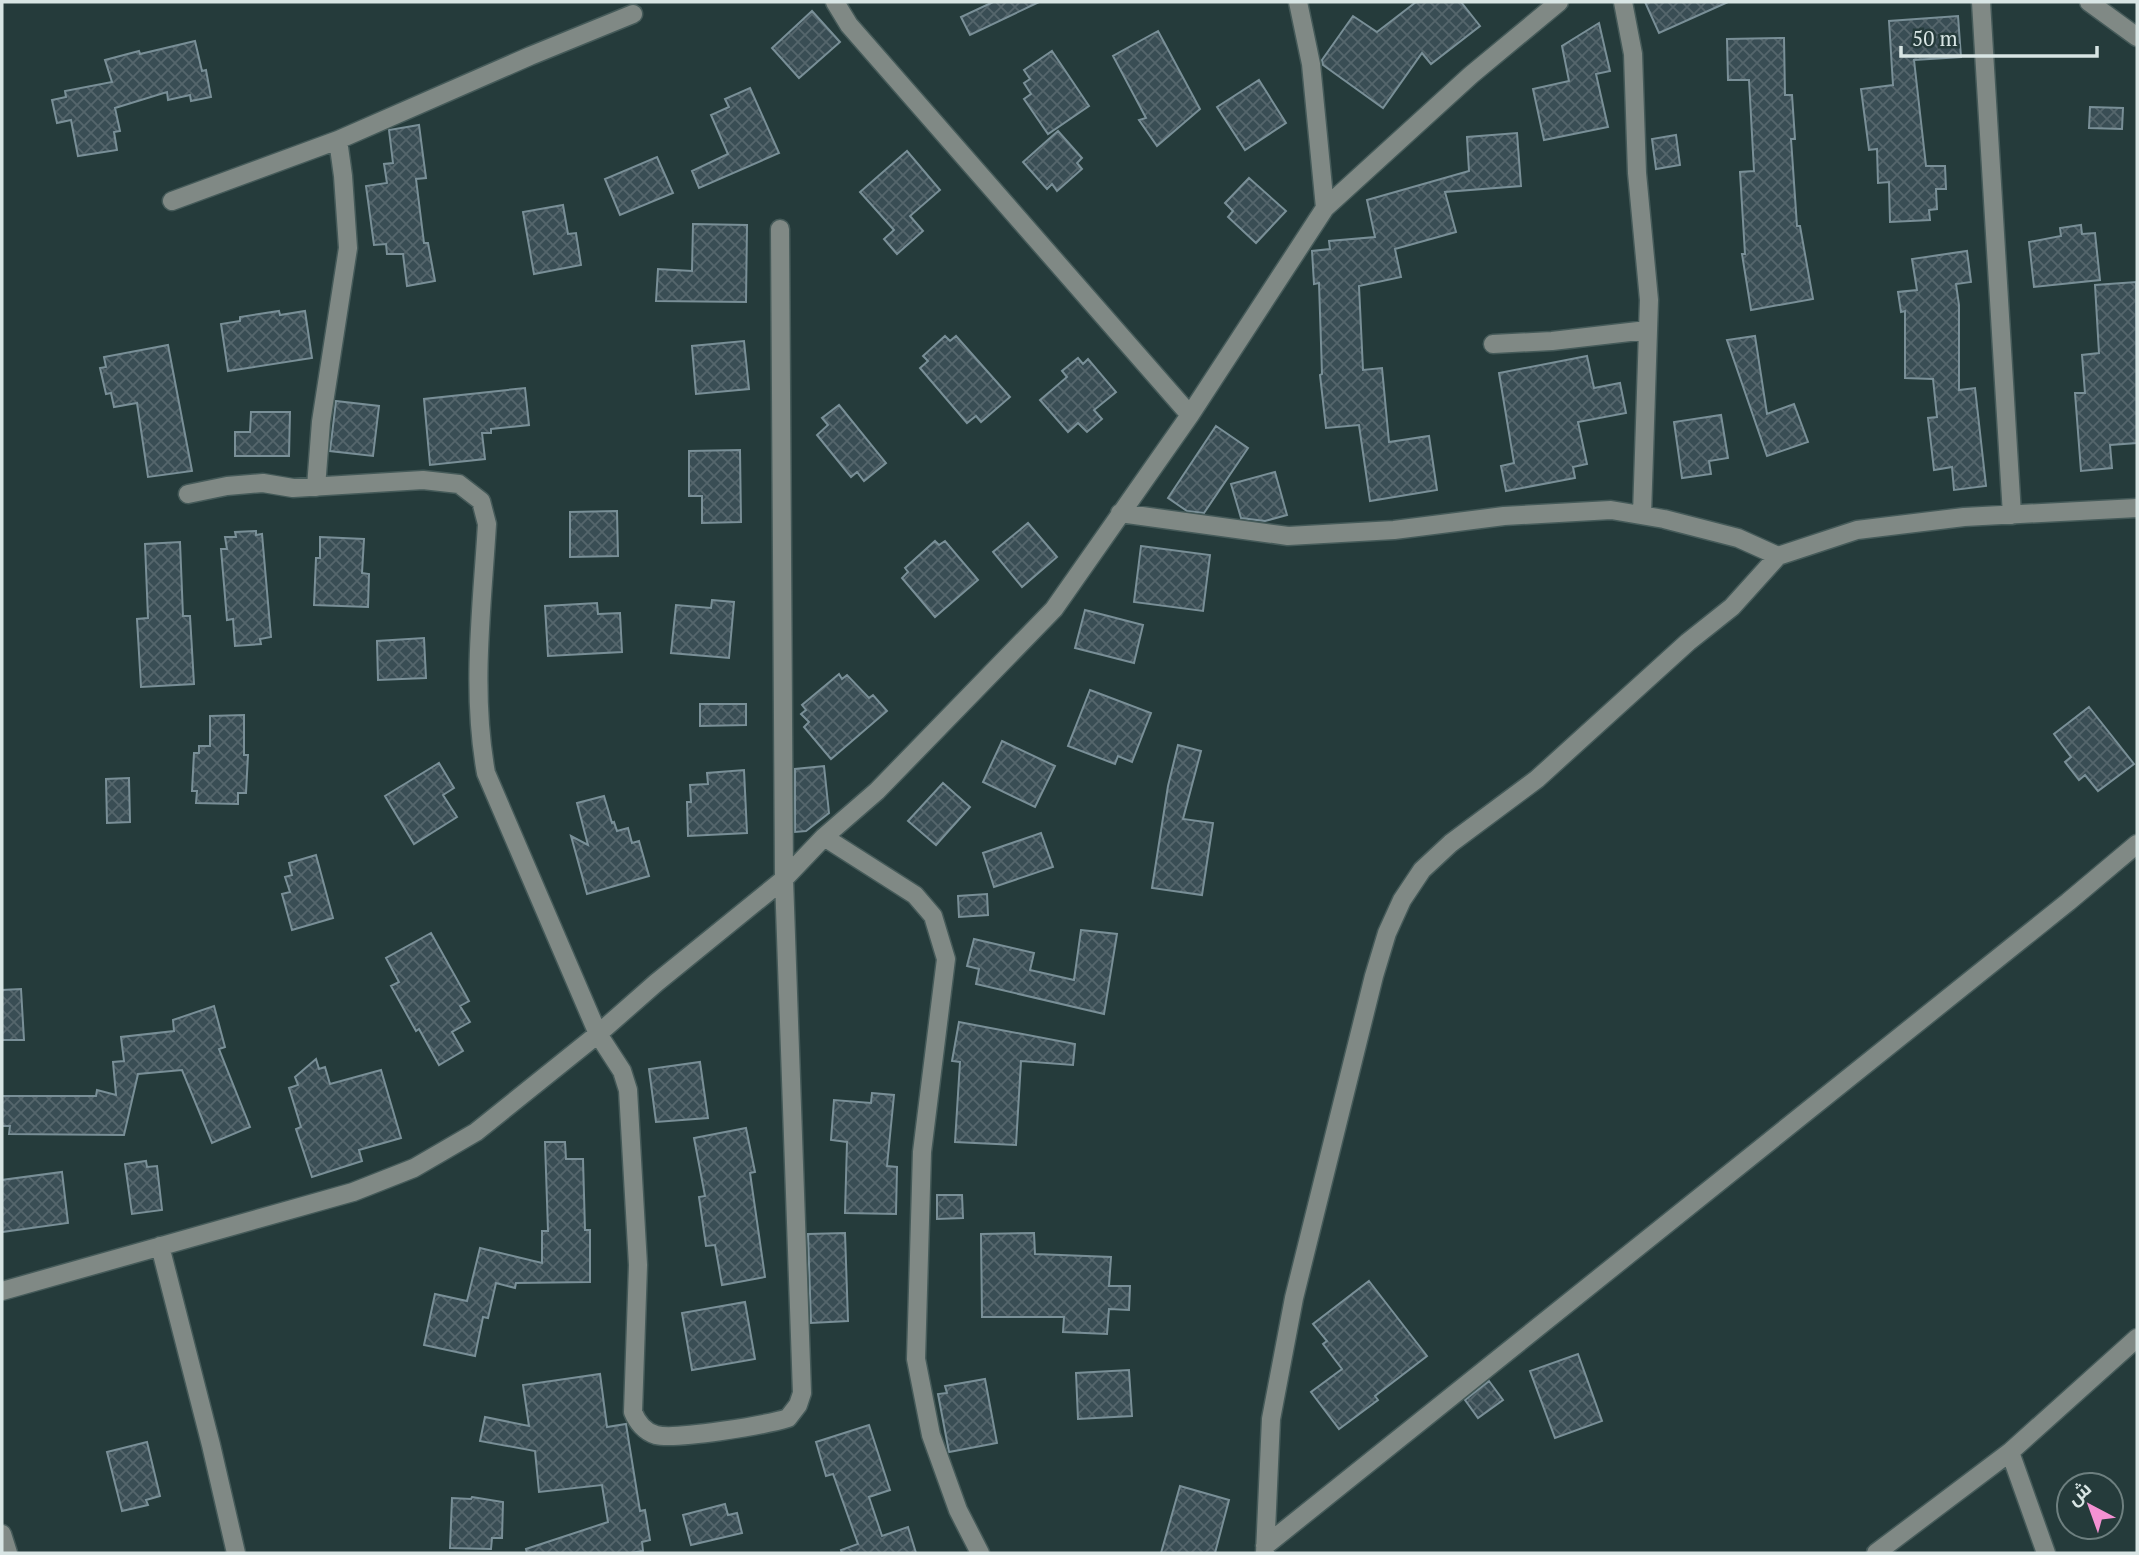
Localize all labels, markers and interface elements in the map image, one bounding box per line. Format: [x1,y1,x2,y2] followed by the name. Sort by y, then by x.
[1901,14,2097,58] scale bar
[1912,24,1958,52] text: 50 m
[2055,1471,2125,1541] north arrow
[2061,1475,2096,1510] text: ش

